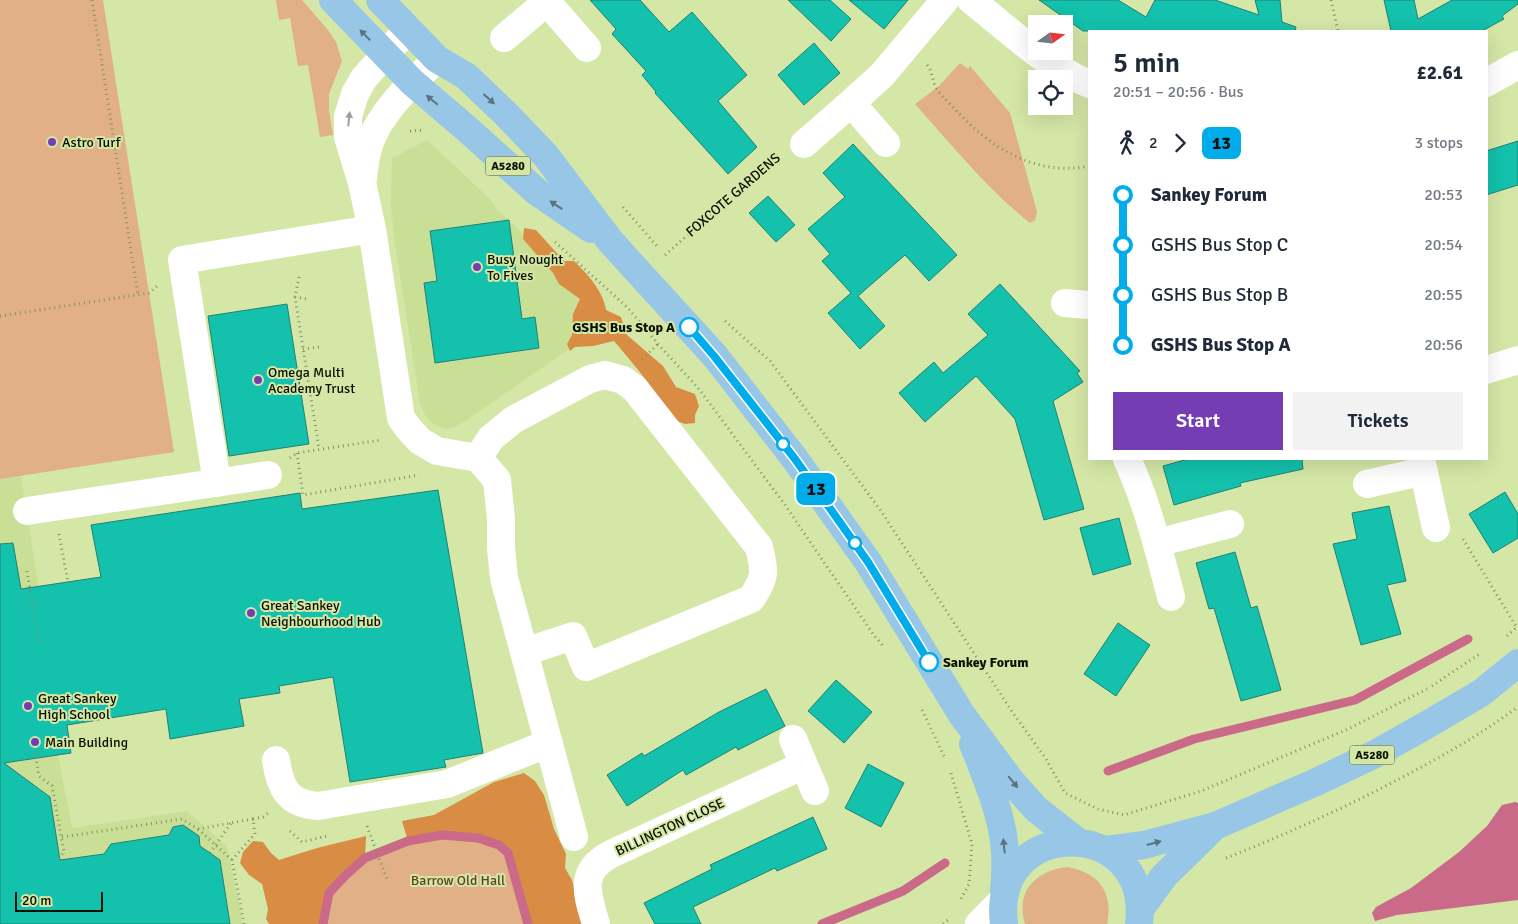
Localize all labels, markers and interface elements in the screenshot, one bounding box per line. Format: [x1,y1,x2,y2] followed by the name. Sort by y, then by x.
[1028,15,1072,60] north arrow
[1028,15,1073,115] map controls
[360,29,372,41] one-way arrow
[1113,46,1180,80] text: 5 min
[1417,61,1463,85] text: £2.61
[1028,70,1073,115] button: locate
[1113,82,1244,102] text: 20:51 – 20:56 · Bus
[483,93,495,105] one-way arrow
[426,94,439,105] one-way arrow
[345,111,353,127] one-way arrow
[1113,129,1141,157] icon: walk
[1166,129,1194,157] icon: forward
[1212,132,1231,154] text: 13
[1149,133,1158,153] text: 2
[1415,133,1463,153] text: 3 stops
[62,134,122,151] place label: Astro Turf
[46,136,58,148] marker: Astro Turf
[682,149,784,241] street label: FOXCOTE GARDENS
[486,157,530,176] road number: A5280
[1151,183,1267,207] text: Sankey Forum
[1424,185,1463,205] text: 20:53
[549,200,563,210] one-way arrow
[1151,233,1288,257] text: GSHS Bus Stop C
[1424,235,1463,255] text: 20:54
[487,251,563,284] place label: Busy Nought To Fives
[471,261,483,273] marker: Busy Nought To Fives
[1151,283,1288,307] text: GSHS Bus Stop B
[1424,285,1463,305] text: 20:55
[679,317,699,337] marker: GSHS Bus Stop A
[572,319,675,336] place label: GSHS Bus Stop A
[1151,333,1291,357] text: GSHS Bus Stop A
[1424,335,1463,355] text: 20:56
[268,364,355,397] place label: Omega Multi Academy Trust
[252,374,264,386] marker: Omega Multi Academy Trust
[1113,392,1283,450] button: Start
[1293,392,1463,450] button: Tickets
[776,437,790,451] unlabelled marker
[794,473,838,505] line badge: 13
[806,478,826,500] text: 13
[848,536,862,550] unlabelled marker
[261,597,381,630] place label: Great Sankey Neighbourhood Hub
[245,607,257,619] marker: Great Sankey Neighbourhood Hub
[919,652,939,672] marker: Sankey Forum
[943,654,1029,671] place label: Sankey Forum
[38,690,117,723] place label: Great Sankey High School
[22,700,34,712] marker: Great Sankey High School
[45,734,128,751] place label: Main Building
[29,736,41,748] marker: Main Building
[1350,746,1394,764] road number: A5280
[1007,775,1018,788] one-way arrow
[613,794,727,860] street label: BILLINGTON CLOSE
[1000,838,1008,854] one-way arrow
[1146,838,1161,846] one-way arrow
[411,872,505,889] park label: Barrow Old Hall
[15,889,102,912] scale bar
[22,892,51,909] text: 20 m

